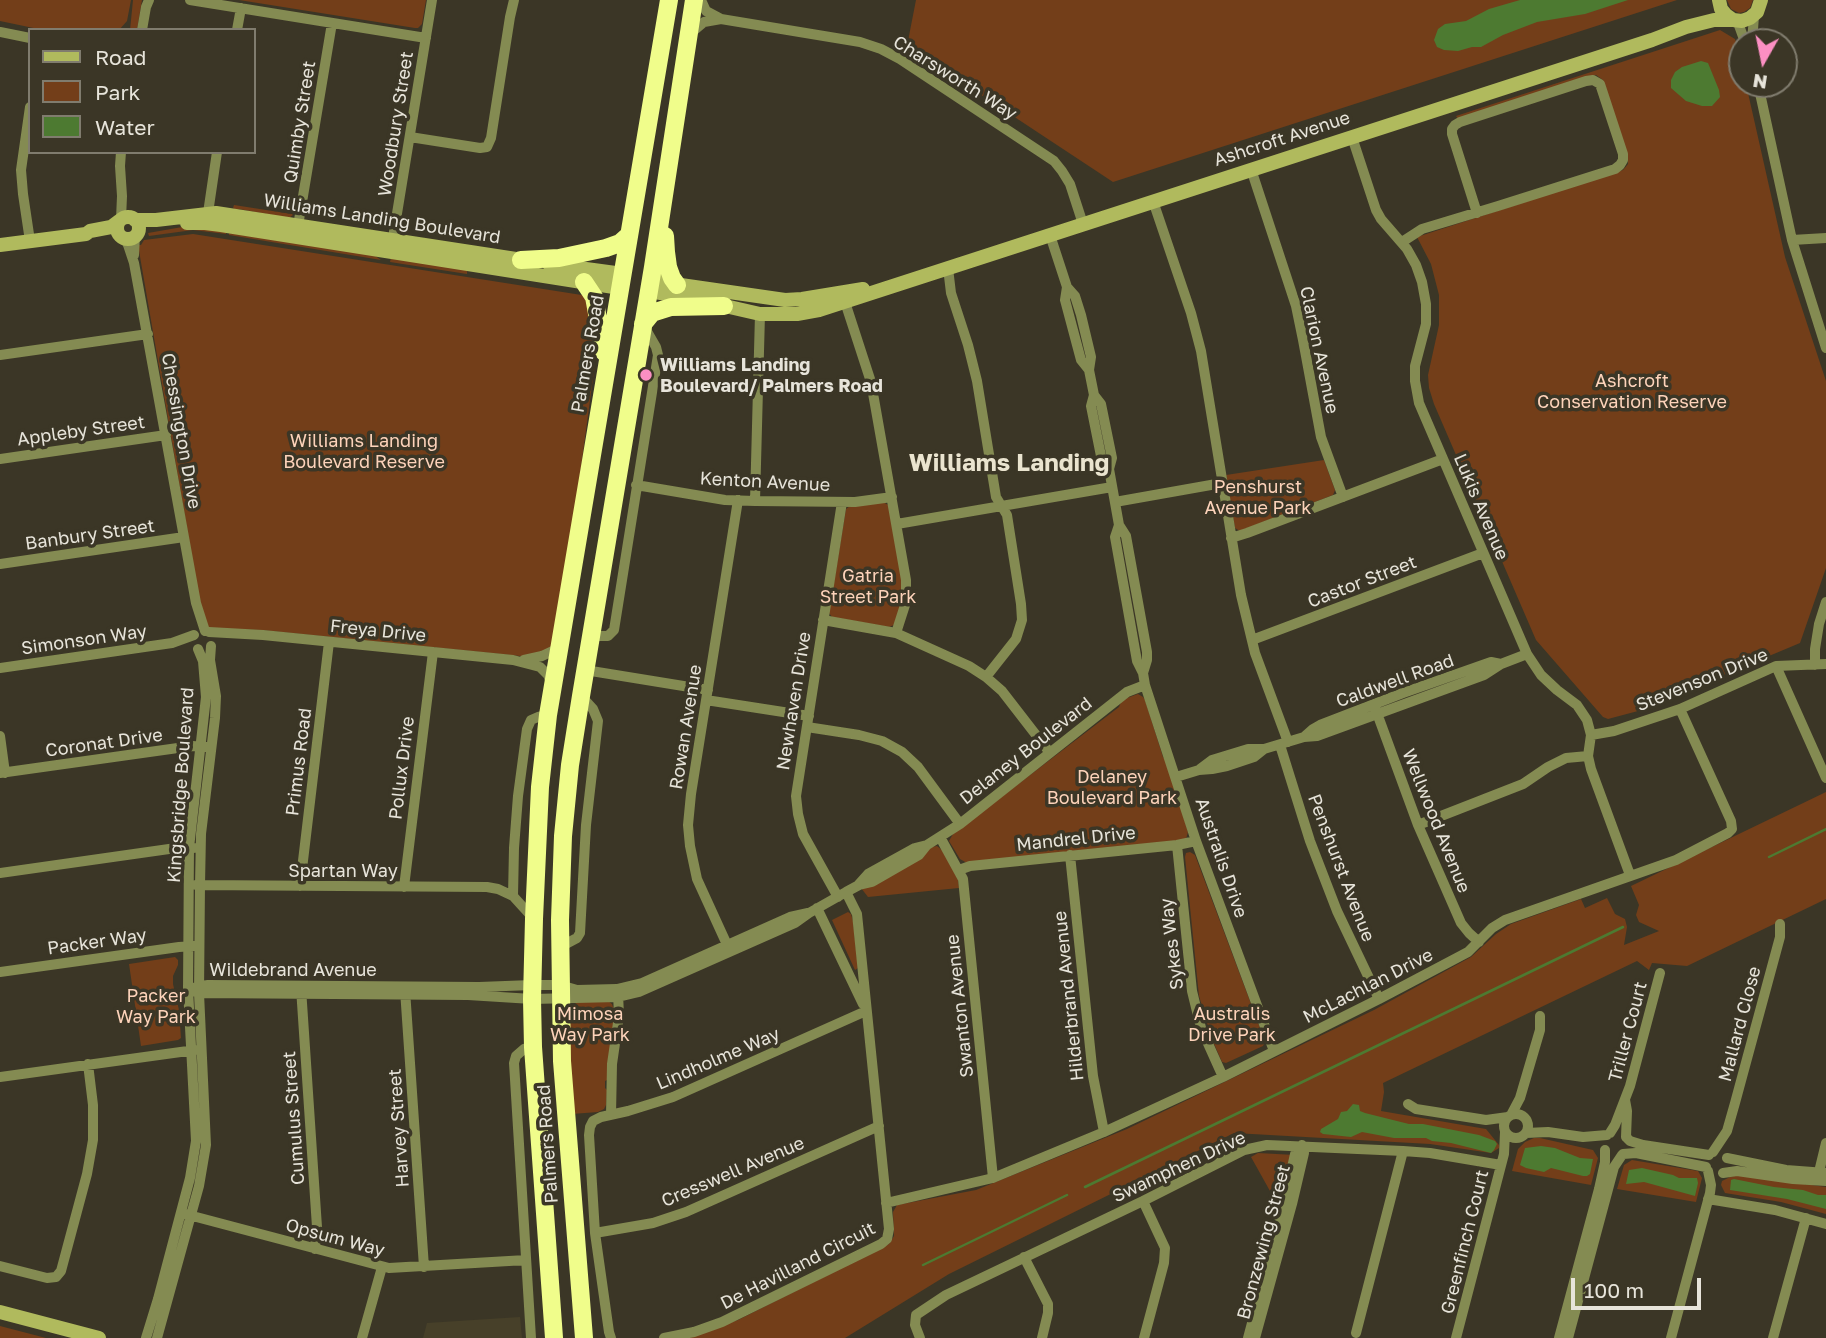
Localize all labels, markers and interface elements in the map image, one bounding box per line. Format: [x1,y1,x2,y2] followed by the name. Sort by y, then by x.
[28,28,256,154] legend
[1728,28,1798,98] north arrow
[889,31,1021,125] street label: Charsworth Way
[95,44,146,70] text: Road
[374,50,418,198] street label: Woodbury Street
[280,59,320,185] street label: Quimby Street
[1751,70,1769,95] text: N
[95,79,140,105] text: Park
[1211,107,1353,171] street label: Ashcroft Avenue
[95,114,155,140] text: Water
[262,190,502,248] street label: Williams Landing Boulevard
[1295,284,1343,416] street label: Clarion Avenue
[567,293,609,415] street label: Palmers Road
[157,351,205,511] street label: Chessington Drive
[660,354,883,396] place label: Williams Landing Boulevard/ Palmers Road
[638,367,654,383] marker: Williams Landing Boulevard/ Palmers Road
[1537,370,1727,412] park label: Ashcroft Conservation Reserve
[16,411,146,451] street label: Appleby Street
[283,430,445,472] park label: Williams Landing Boulevard Reserve
[909,449,1109,477] district label: Williams Landing
[1449,451,1513,563] street label: Lukis Avenue
[699,468,831,496] street label: Kenton Avenue
[1204,476,1312,518] park label: Penshurst Avenue Park
[24,515,156,555] street label: Banbury Street
[1305,551,1419,613] street label: Castor Street
[820,565,916,608] park label: Gatria Street Park
[329,615,427,647] street label: Freya Drive
[20,621,148,659] street label: Simonson Way
[772,630,816,772] street label: Newhaven Drive
[1633,644,1771,716] street label: Stevenson Drive
[1333,650,1457,712] street label: Caldwell Road
[665,663,707,791] street label: Rowan Avenue
[163,687,199,883] street label: Kingsbridge Boulevard
[956,693,1096,809] street label: Delaney Boulevard
[282,707,316,817] street label: Primus Road
[385,715,419,821] street label: Pollux Drive
[44,724,164,762] street label: Coronat Drive
[1397,746,1475,896] street label: Wellwood Avenue
[1047,766,1177,808] park label: Delaney Boulevard Park
[1303,791,1379,945] street label: Penshurst Avenue
[1190,795,1252,921] street label: Australis Drive
[1015,822,1137,856] street label: Mandrel Drive
[288,860,398,882] street label: Spartan Way
[1156,897,1188,991] street label: Sykes Way
[1049,910,1089,1082] street label: Hilderbrand Avenue
[46,924,148,960] street label: Packer Way
[942,933,978,1079] street label: Swanton Avenue
[1299,944,1437,1028] street label: McLachlan Drive
[209,959,377,981] street label: Wildebrand Avenue
[1714,964,1766,1084] street label: Mallard Close
[1604,979,1652,1085] street label: Triller Court
[116,985,196,1028] park label: Packer Way Park
[550,1003,630,1046] park label: Mimosa Way Park
[1188,1003,1276,1046] park label: Australis Drive Park
[653,1023,783,1095] street label: Lindholme Way
[279,1050,309,1186] street label: Cumulus Street
[384,1068,414,1188] street label: Harvey Street
[533,1084,563,1204] street label: Palmers Road
[1109,1127,1249,1207] street label: Swamphen Drive
[658,1132,808,1212] street label: Cresswell Avenue
[1233,1162,1295,1322] street label: Bronzewing Street
[1437,1168,1493,1316] street label: Greenfinch Court
[283,1214,387,1262] street label: Opsum Way
[717,1218,879,1314] street label: De Havilland Circuit
[1574,1264,1703,1308] scale bar
[1584,1277,1644,1303] text: 100 m

